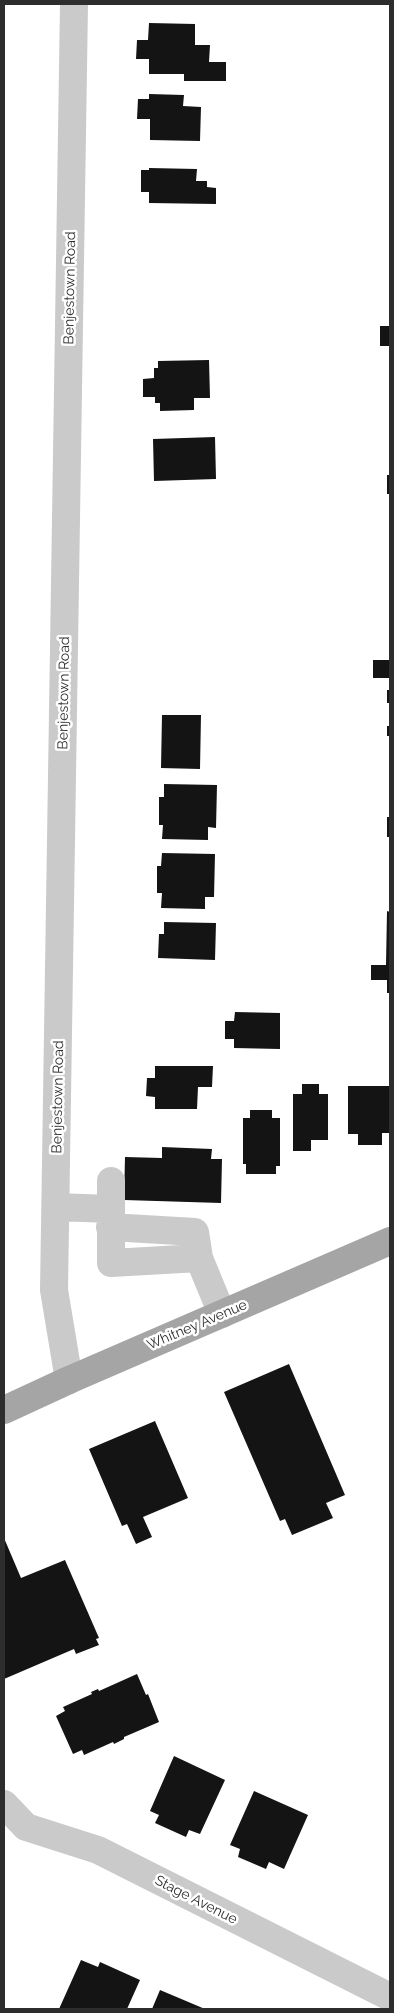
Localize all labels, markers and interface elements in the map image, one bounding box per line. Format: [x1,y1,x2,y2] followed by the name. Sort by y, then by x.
[61,231,79,345] street label: Benjestown Road
[55,636,73,750] street label: Benjestown Road
[49,1040,67,1154] street label: Benjestown Road
[144,1296,250,1354] street label: Whitney Avenue
[152,1872,240,1928] street label: Stage Avenue

